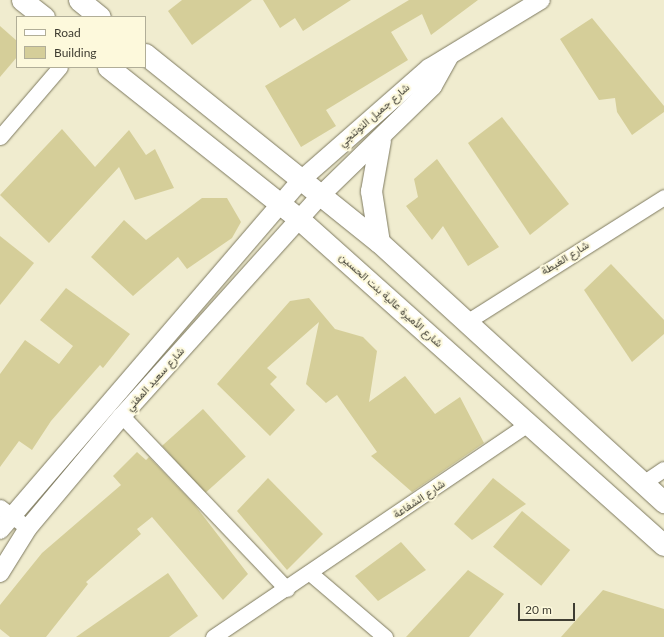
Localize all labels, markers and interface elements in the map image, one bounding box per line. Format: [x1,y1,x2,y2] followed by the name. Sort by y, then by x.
[16,16,146,68] legend
[54,25,81,40] text: Road
[54,45,97,60] text: Building
[336,81,412,149] street label: شارع جميل التوتنجي
[539,238,591,278] street label: شارع الغبطة
[337,250,445,350] street label: شارع الأميرة عالية بنت الحسين
[123,344,187,414] street label: شارع سعيد المفتي
[391,477,447,521] street label: شارع الشفاعة
[520,595,577,621] scale bar
[525,602,552,617] text: 20 m

